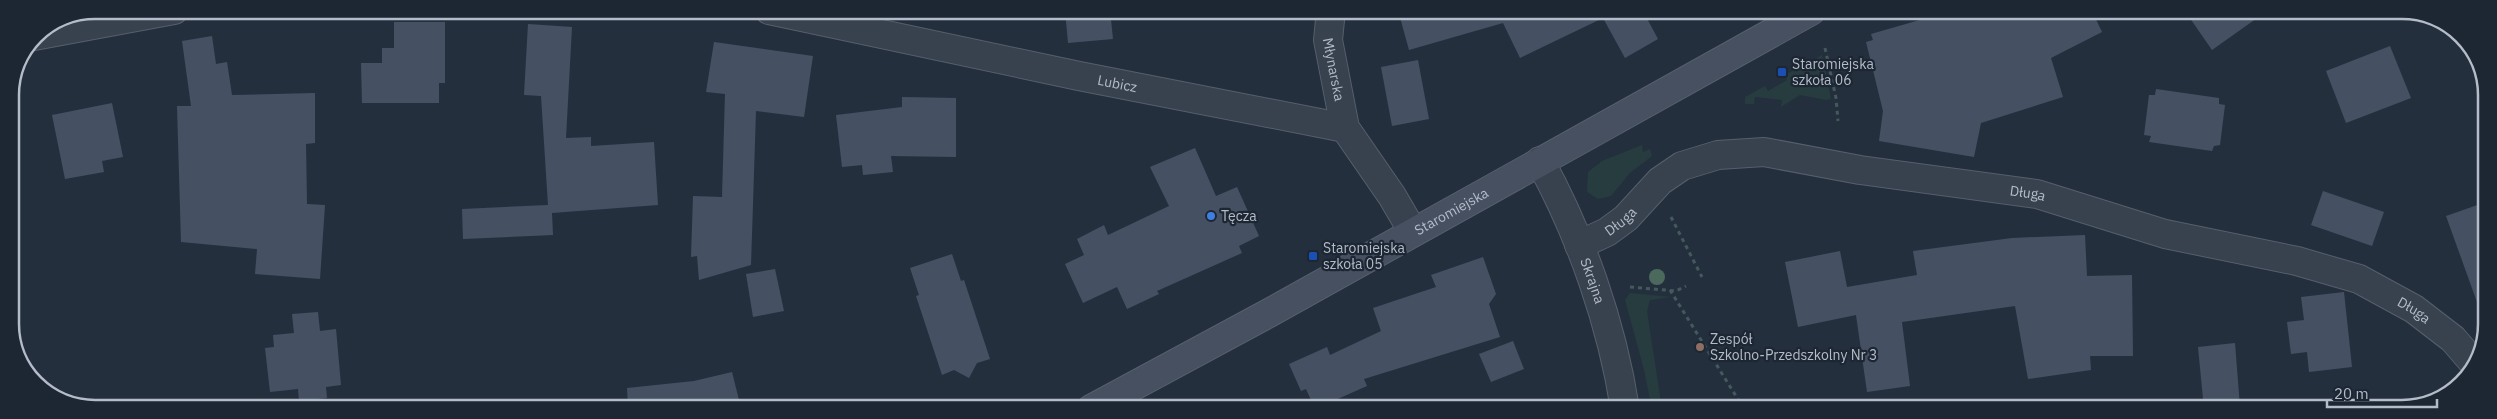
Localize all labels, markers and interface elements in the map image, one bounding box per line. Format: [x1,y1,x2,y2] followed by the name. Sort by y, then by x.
[1319,36,1349,103] street label: Młynarska
[1792,55,1874,89] place label: Staromiejska szkoła 06
[1776,66,1788,78] marker: Staromiejska szkoła 06
[1096,71,1139,96] street label: Lubicz
[2009,181,2048,205] street label: Długa
[1411,183,1492,239] street label: Staromiejska
[1601,203,1641,240] street label: Długa
[1221,207,1257,225] place label: Tęcza
[1205,210,1217,222] marker: Tęcza
[1323,239,1405,273] place label: Staromiejska szkoła 05
[1307,250,1319,262] marker: Staromiejska szkoła 05
[1576,255,1609,306] street label: Skrajna
[2394,293,2435,328] street label: Długa
[1710,330,1877,364] place label: Zespół Szkolno-Przedszkolny Nr 3
[1694,341,1706,353] marker: Zespół Szkolno-Przedszkolny Nr 3
[2327,376,2437,408] scale bar
[2334,384,2369,403] text: 20 m

